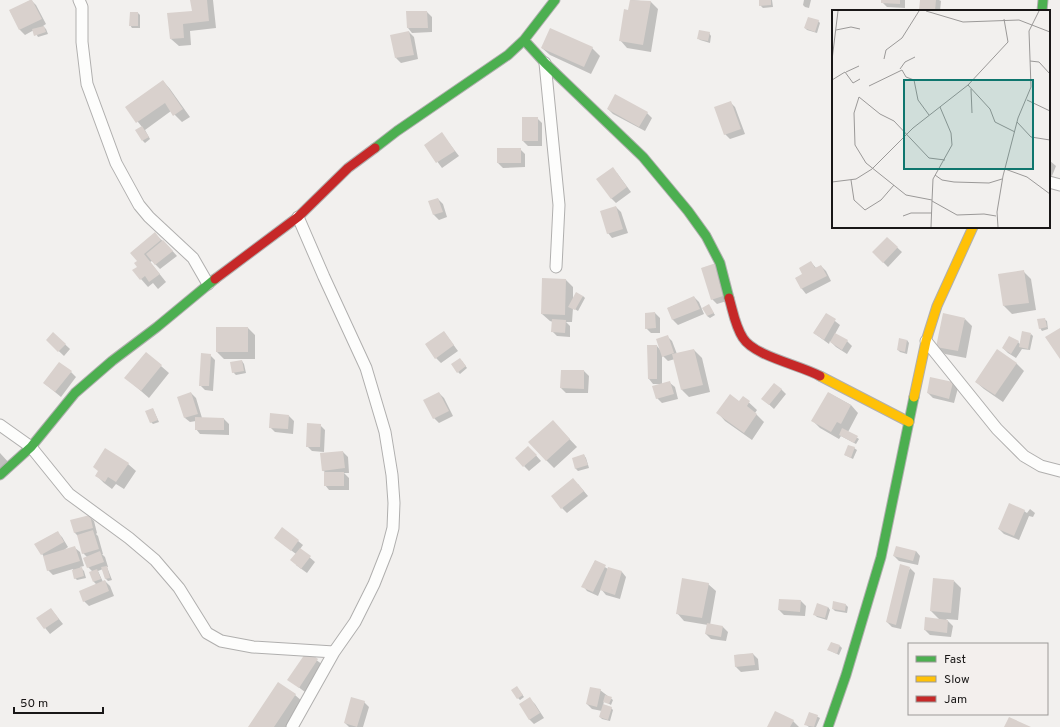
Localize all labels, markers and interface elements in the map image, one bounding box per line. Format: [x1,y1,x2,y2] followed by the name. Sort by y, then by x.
[832,10,1050,228] inset map
[908,643,1048,715] legend
[944,652,966,668] text: Fast
[944,672,970,688] text: Slow
[14,689,103,715] scale bar
[944,692,967,708] text: Jam
[20,696,48,712] text: 50 m

